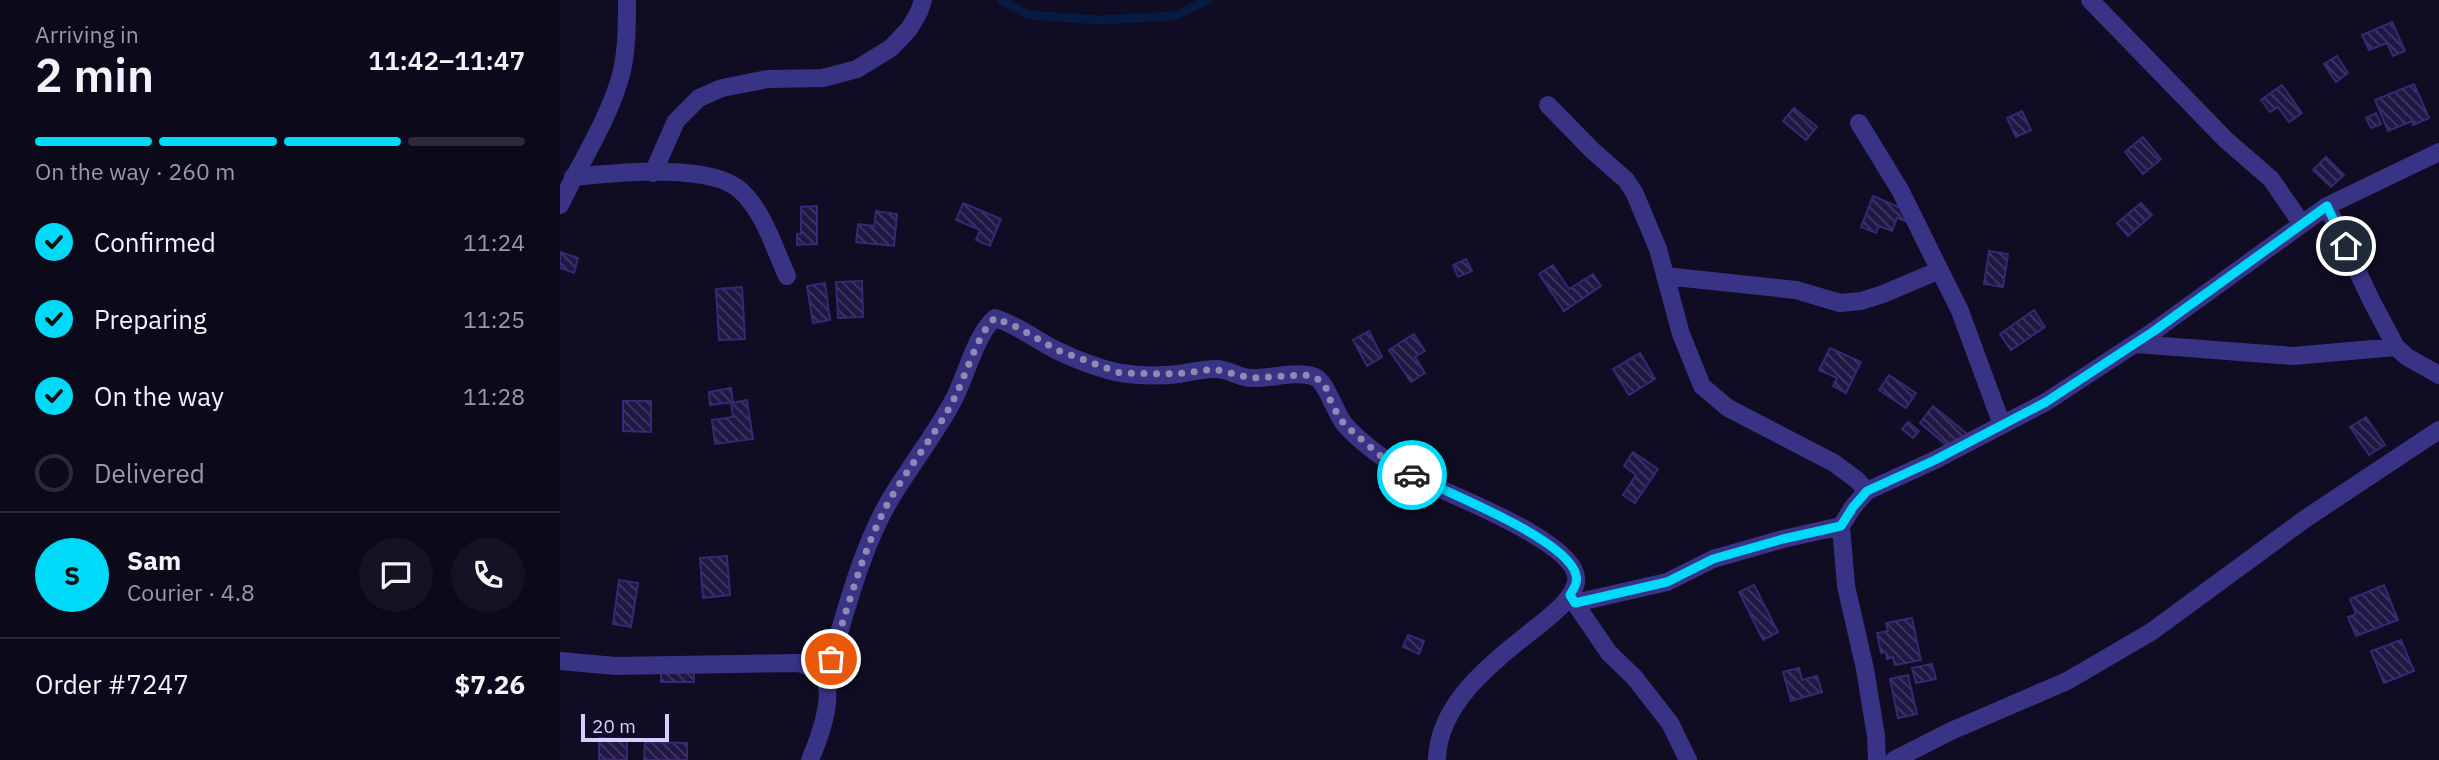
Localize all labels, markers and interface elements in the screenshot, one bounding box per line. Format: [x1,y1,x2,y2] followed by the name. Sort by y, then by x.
[35,19,139,49] text: Arriving in
[368,43,525,77] text: 11:42–11:47
[35,45,154,105] text: 2 min
[35,156,235,186] text: On the way · 260 m
[2316,216,2376,276] pin
[35,223,73,261] icon: check
[94,225,216,259] text: Confirmed
[463,227,525,257] text: 11:24
[2327,227,2365,265] icon: home
[35,300,73,338] icon: check
[94,302,207,336] text: Preparing
[463,304,525,334] text: 11:25
[35,377,73,415] icon: check
[94,379,224,413] text: On the way
[463,381,525,411] text: 11:28
[1377,440,1447,510] courier
[94,456,205,490] text: Delivered
[1393,456,1431,494] icon: car
[359,538,433,612] button: chat
[451,538,525,612] button: phone
[127,543,181,577] text: Sam
[64,558,80,592] text: S
[127,577,255,607] text: Courier · 4.8
[801,629,861,689] pin
[812,640,850,678] icon: bag
[35,667,189,701] text: Order #7247
[455,667,525,701] text: $7.26
[581,711,668,743] scale bar
[592,714,636,738] text: 20 m

